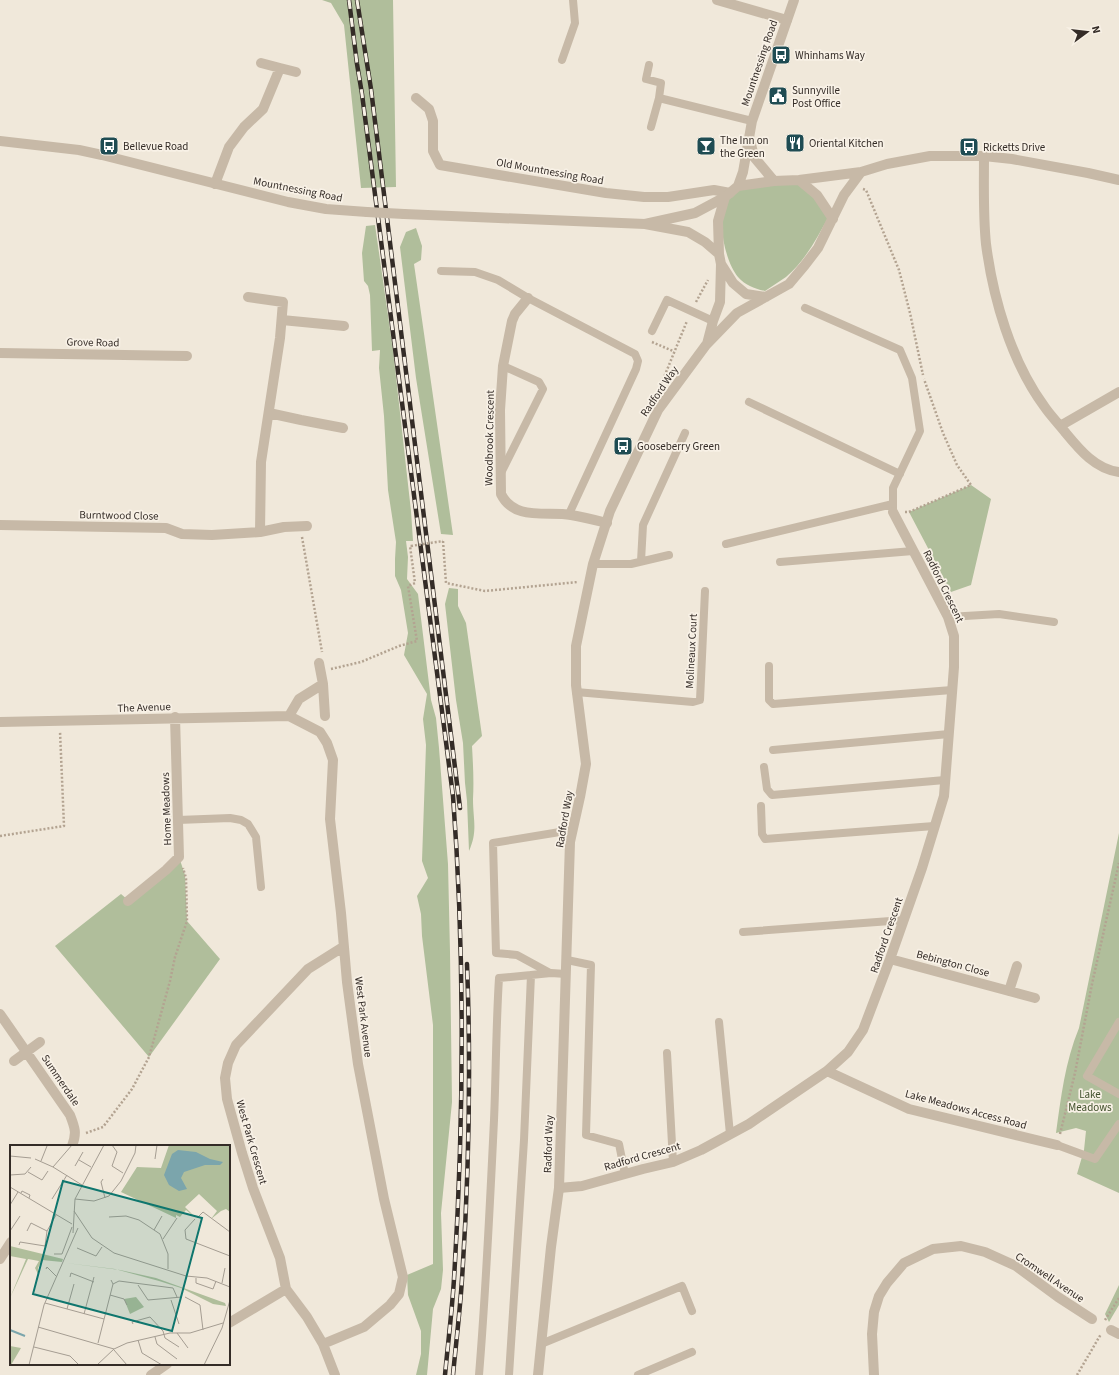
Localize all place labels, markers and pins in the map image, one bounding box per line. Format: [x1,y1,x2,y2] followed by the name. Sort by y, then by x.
[770,44,792,66] bus stop icon: Whinhams Way
[795,48,865,63] place label: Whinhams Way
[792,83,841,111] place label: Sunnyville Post Office
[767,85,789,107] public building icon: Sunnyville Post Office
[784,132,806,154] restaurant icon: Oriental Kitchen
[720,133,769,161] place label: The Inn on the Green
[98,135,120,157] bus stop icon: Bellevue Road
[695,135,717,157] bar icon: The Inn on the Green
[809,136,883,151] place label: Oriental Kitchen
[958,136,980,158] bus stop icon: Ricketts Drive
[123,139,188,154] place label: Bellevue Road
[983,140,1046,155] place label: Ricketts Drive
[612,435,634,457] bus stop icon: Gooseberry Green
[637,439,720,454] place label: Gooseberry Green

